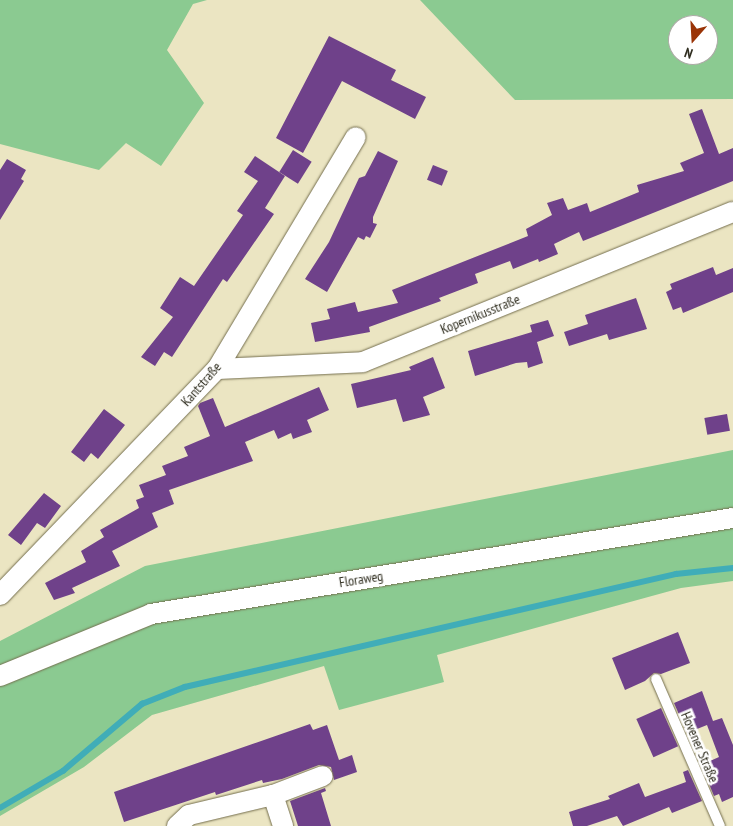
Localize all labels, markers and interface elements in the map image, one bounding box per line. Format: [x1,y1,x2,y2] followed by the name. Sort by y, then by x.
[668,15,718,65] north arrow
[682,43,695,63] text: N
[438,290,522,338] street label: Kopernikusstraße
[177,359,225,409] street label: Kantstraße
[338,567,384,591] street label: Floraweg
[678,709,722,785] street label: Hovener Straße

